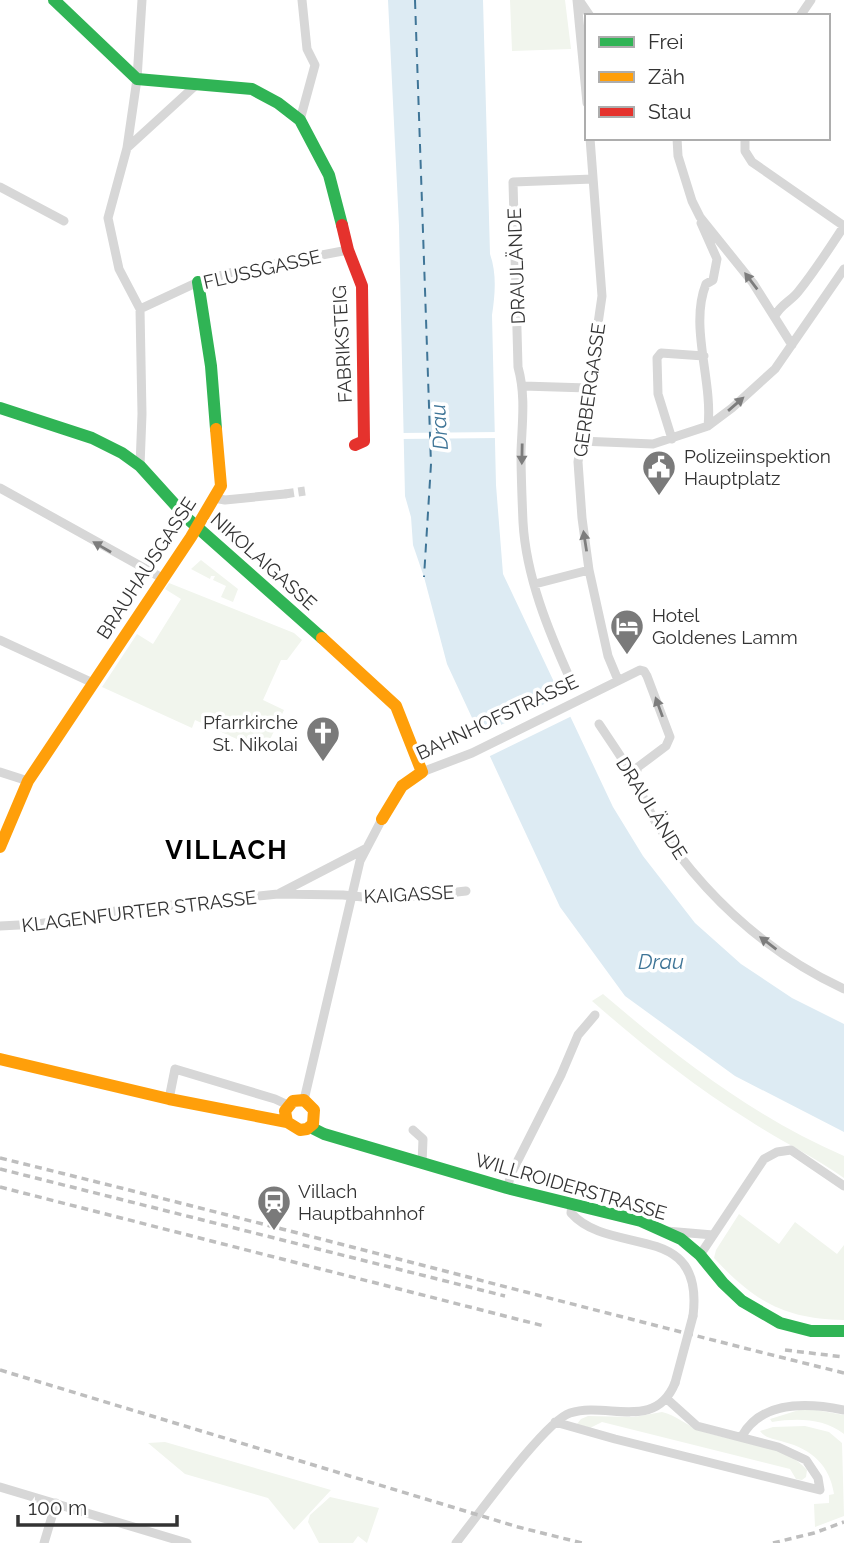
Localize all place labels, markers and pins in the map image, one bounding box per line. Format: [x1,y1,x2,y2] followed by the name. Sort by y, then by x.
[684,445,831,489] place label: Polizeiinspektion Hauptplatz
[640,448,678,497] public building icon: Polizeiinspektion Hauptplatz
[652,604,798,648] place label: Hotel Goldenes Lamm
[608,607,646,656] hotel icon: Hotel Goldenes Lamm
[203,711,298,755] place label: Pfarrkirche St. Nikolai
[304,714,342,763] church icon: Pfarrkirche St. Nikolai
[298,1180,425,1224] place label: Villach Hauptbahnhof
[255,1183,293,1232] station icon: Villach Hauptbahnhof

